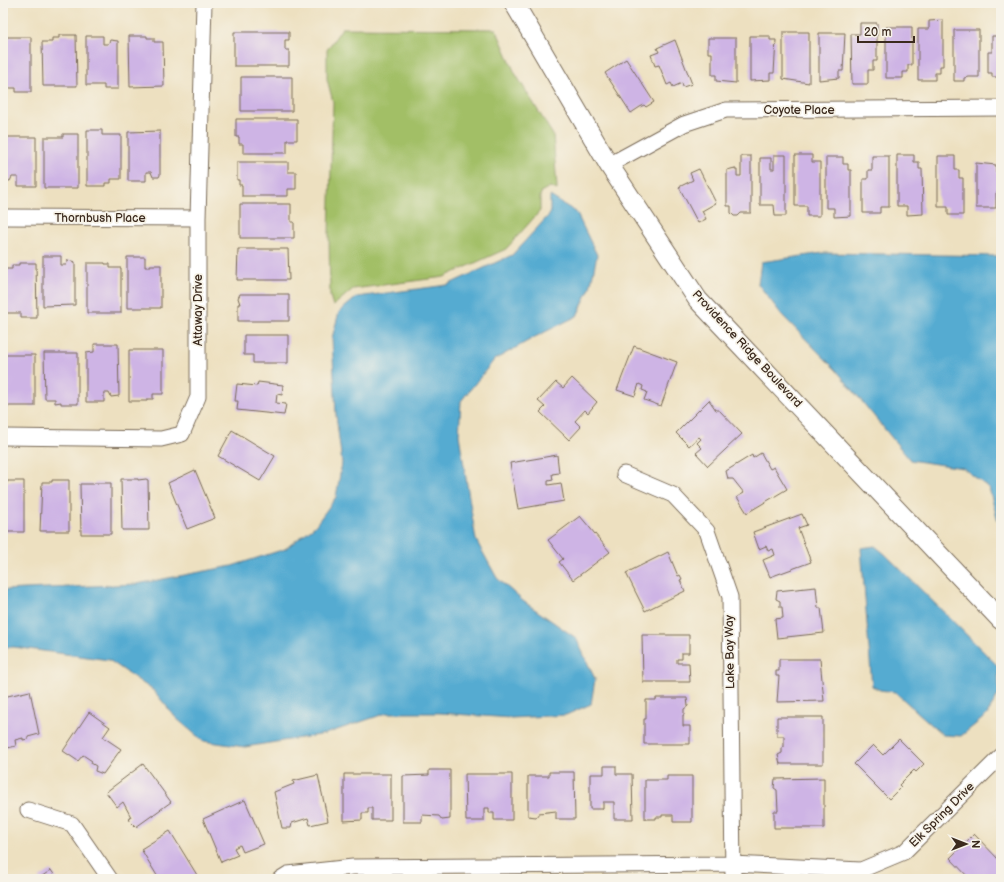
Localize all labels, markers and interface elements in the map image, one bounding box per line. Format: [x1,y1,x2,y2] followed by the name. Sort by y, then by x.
[858,18,914,44] scale bar
[864,25,891,40] text: 20 m
[763,103,835,118] street label: Coyote Place
[54,211,146,226] street label: Thornbush Place
[191,274,206,346] street label: Attaway Drive
[689,287,805,411] street label: Providence Ridge Boulevard
[722,614,738,689] street label: Lake Bay Way
[906,779,978,851] street label: Elk Spring Drive
[946,824,986,864] north arrow
[969,840,982,848] text: N

